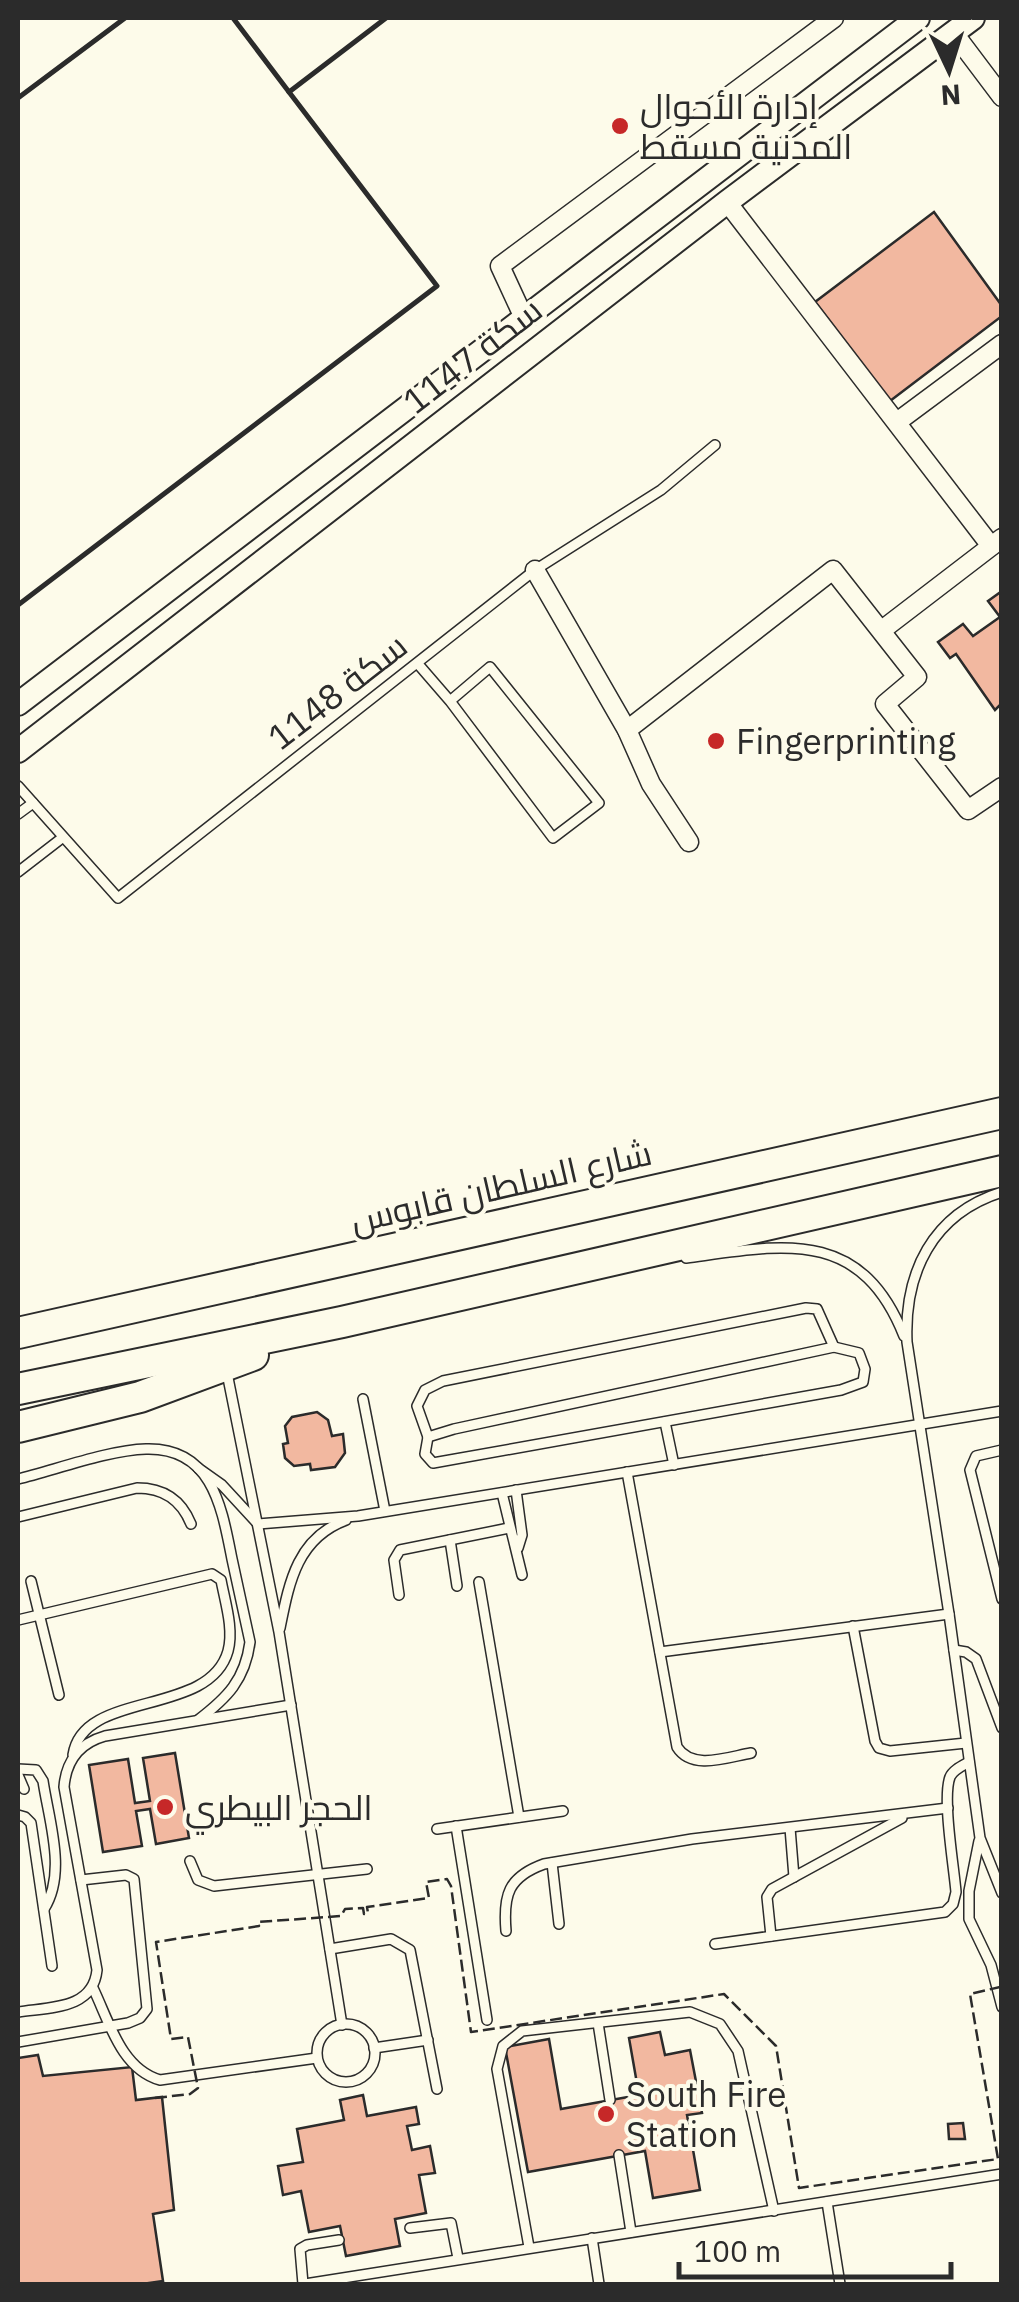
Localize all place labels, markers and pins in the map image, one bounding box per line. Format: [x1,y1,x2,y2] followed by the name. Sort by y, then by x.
[640,83,852,169] place label: إدارة الأحوال المدنية مسقط
[609,115,631,137] marker: إدارة الأحوال المدنية مسقط
[736,718,956,764] place label: Fingerprinting
[705,730,727,752] marker: Fingerprinting
[185,1784,373,1835] place label: الحجر البيطري
[154,1796,176,1818] marker: الحجر البيطري
[626,2071,786,2157] place label: South Fire Station
[595,2103,617,2125] marker: South Fire Station

